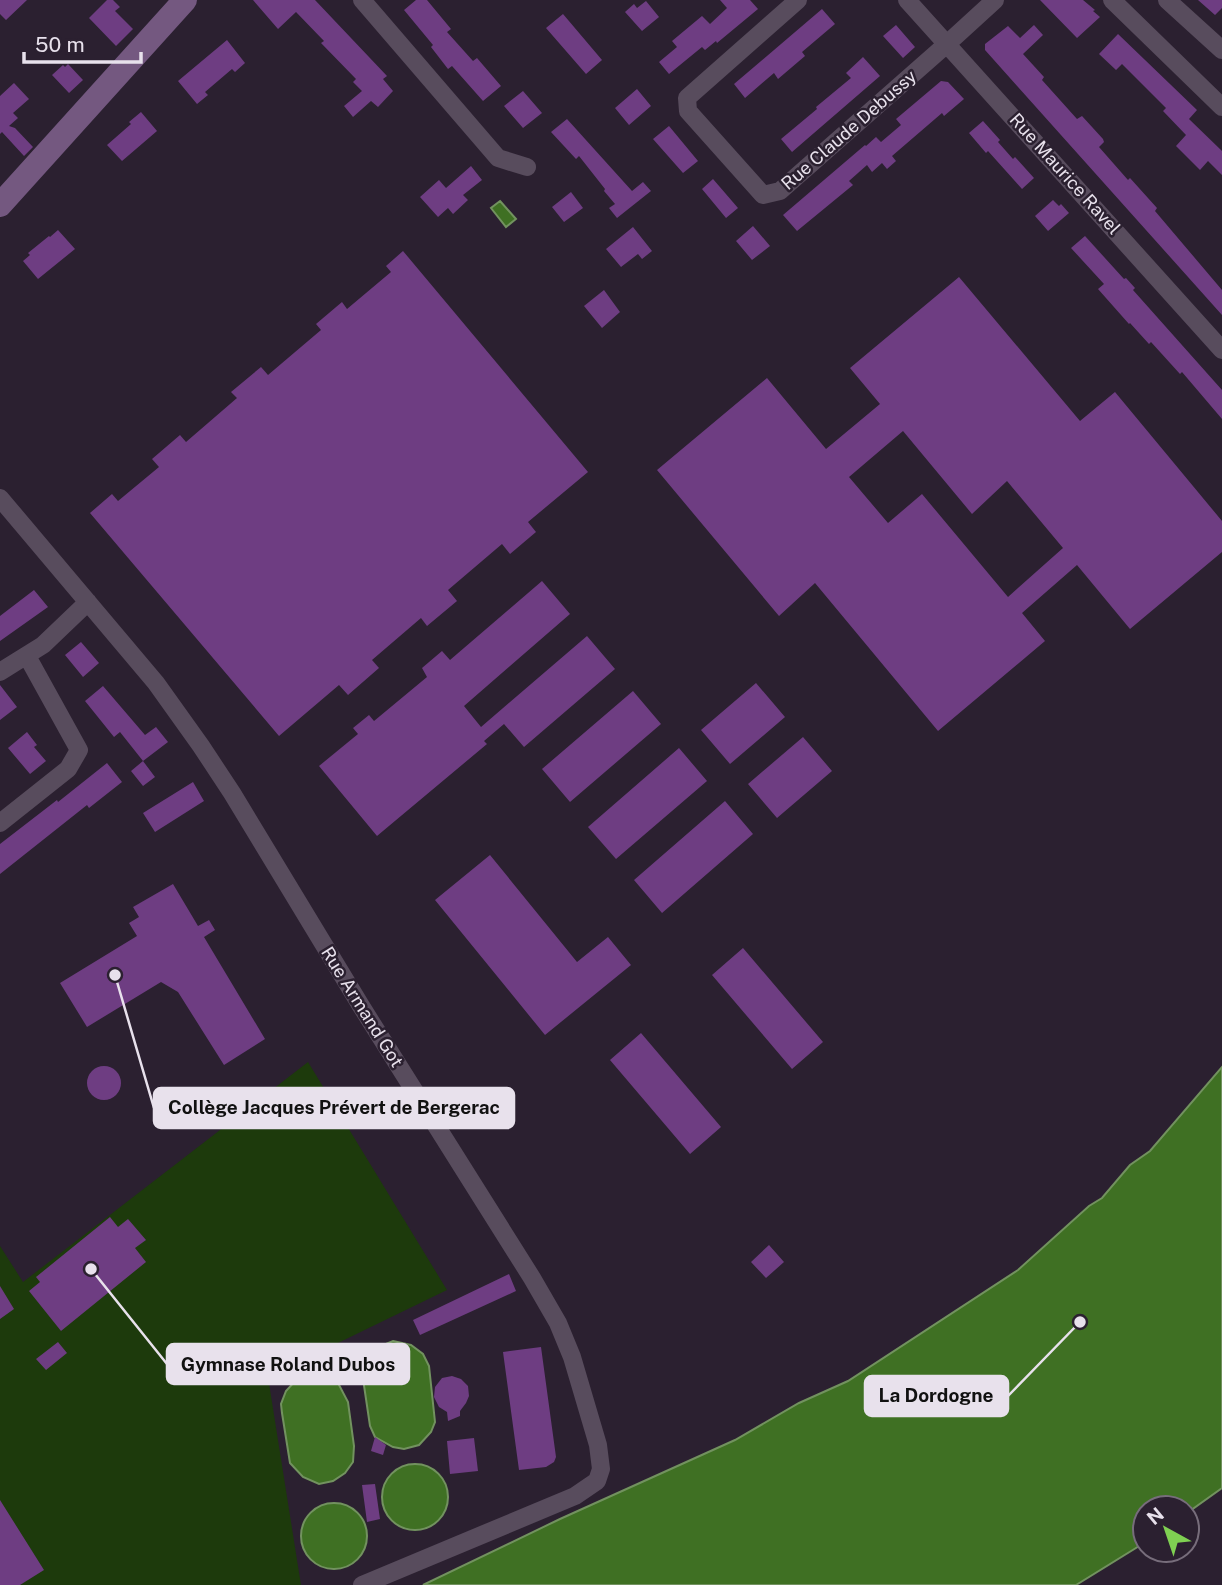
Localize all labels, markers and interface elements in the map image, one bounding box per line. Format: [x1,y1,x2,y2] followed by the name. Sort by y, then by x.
[24,21,142,65] scale bar
[35,32,85,57] text: 50 m
[777,65,921,194] street label: Rue Claude Debussy
[1006,109,1125,238] street label: Rue Maurice Ravel
[317,943,408,1071] street label: Rue Armand Got
[154,1088,514,1128] callout: Collège Jacques Prévert de Bergerac
[168,1096,500,1118] text: Collège Jacques Prévert de Bergerac
[167,1344,409,1384] callout: Gymnase Roland Dubos
[181,1353,395,1375] text: Gymnase Roland Dubos
[865,1376,1008,1416] callout: La Dordogne
[879,1384,993,1406] text: La Dordogne
[1131,1494,1201,1564] north arrow
[1142,1503,1168,1529] text: N

